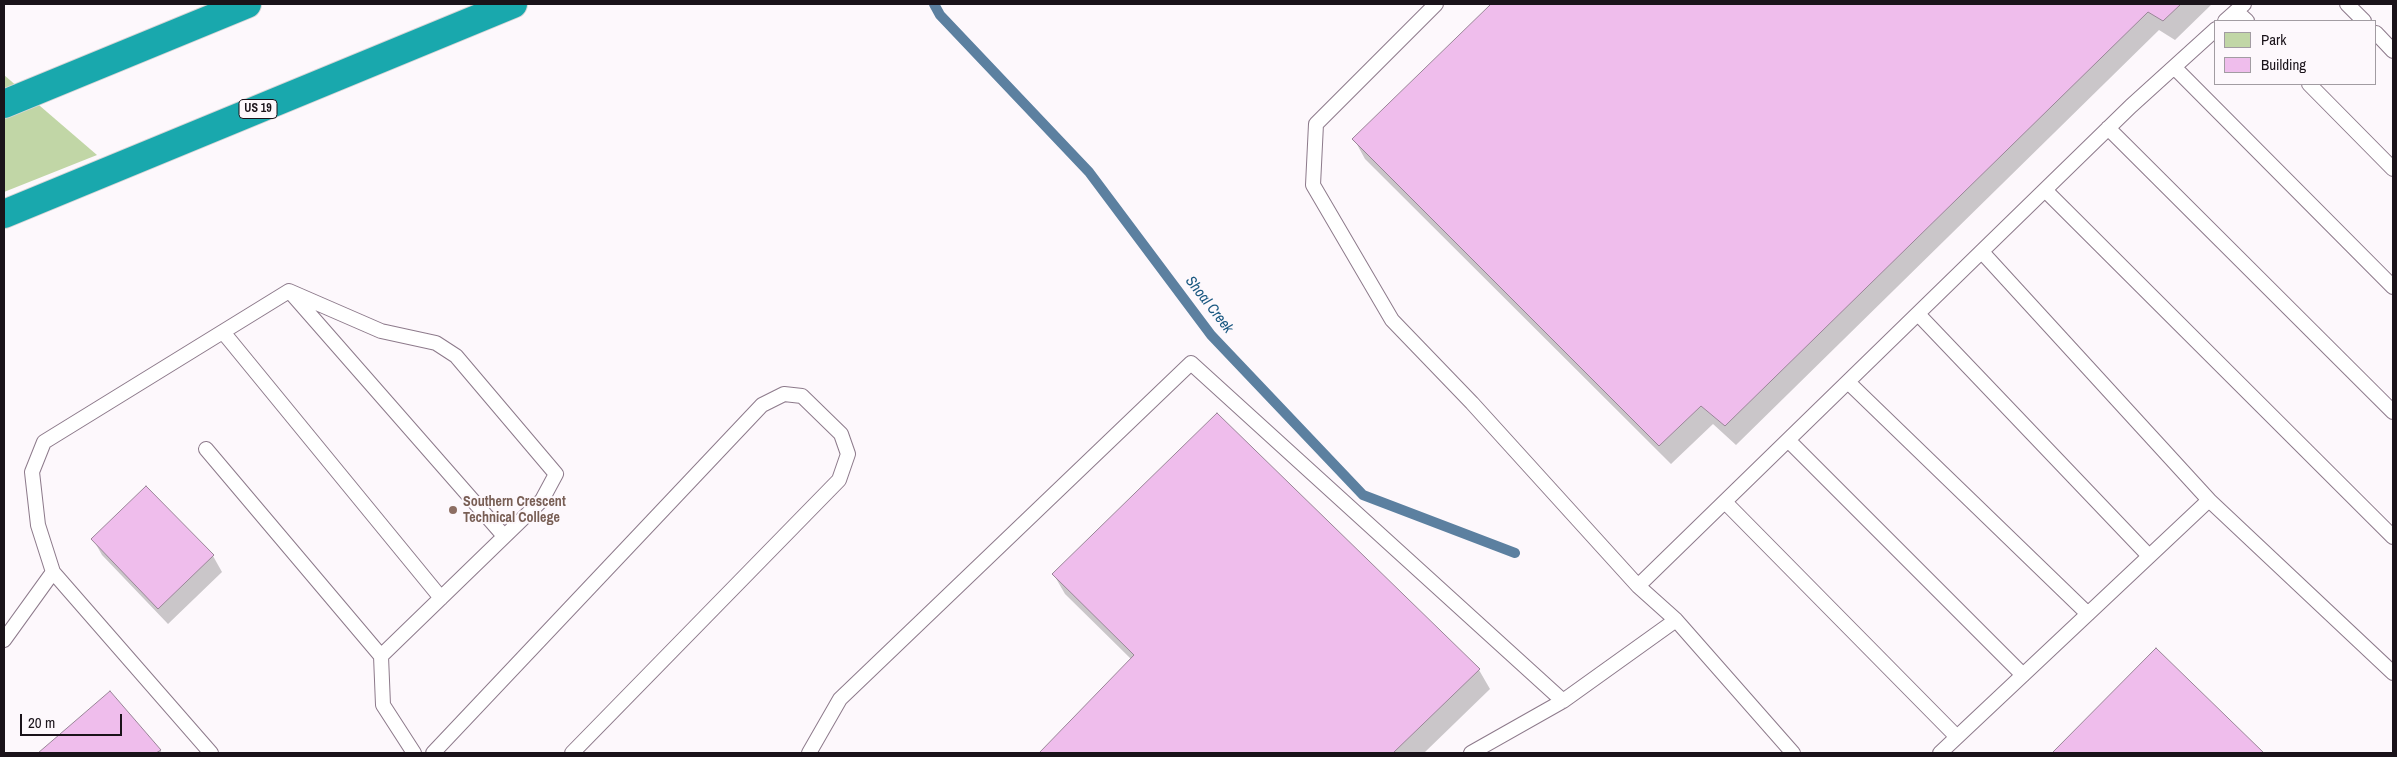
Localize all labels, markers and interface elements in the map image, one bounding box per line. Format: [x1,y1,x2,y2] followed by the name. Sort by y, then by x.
[2214,20,2377,85] legend
[2261,29,2286,50] text: Park
[2261,54,2306,75] text: Building
[239,100,277,118] road number: US 19
[1181,273,1237,337] water label: Shoal Creek
[463,494,566,526] place label: Southern Crescent Technical College
[447,504,459,516] marker: Southern Crescent Technical College
[22,704,125,736] scale bar
[28,712,55,733] text: 20 m

